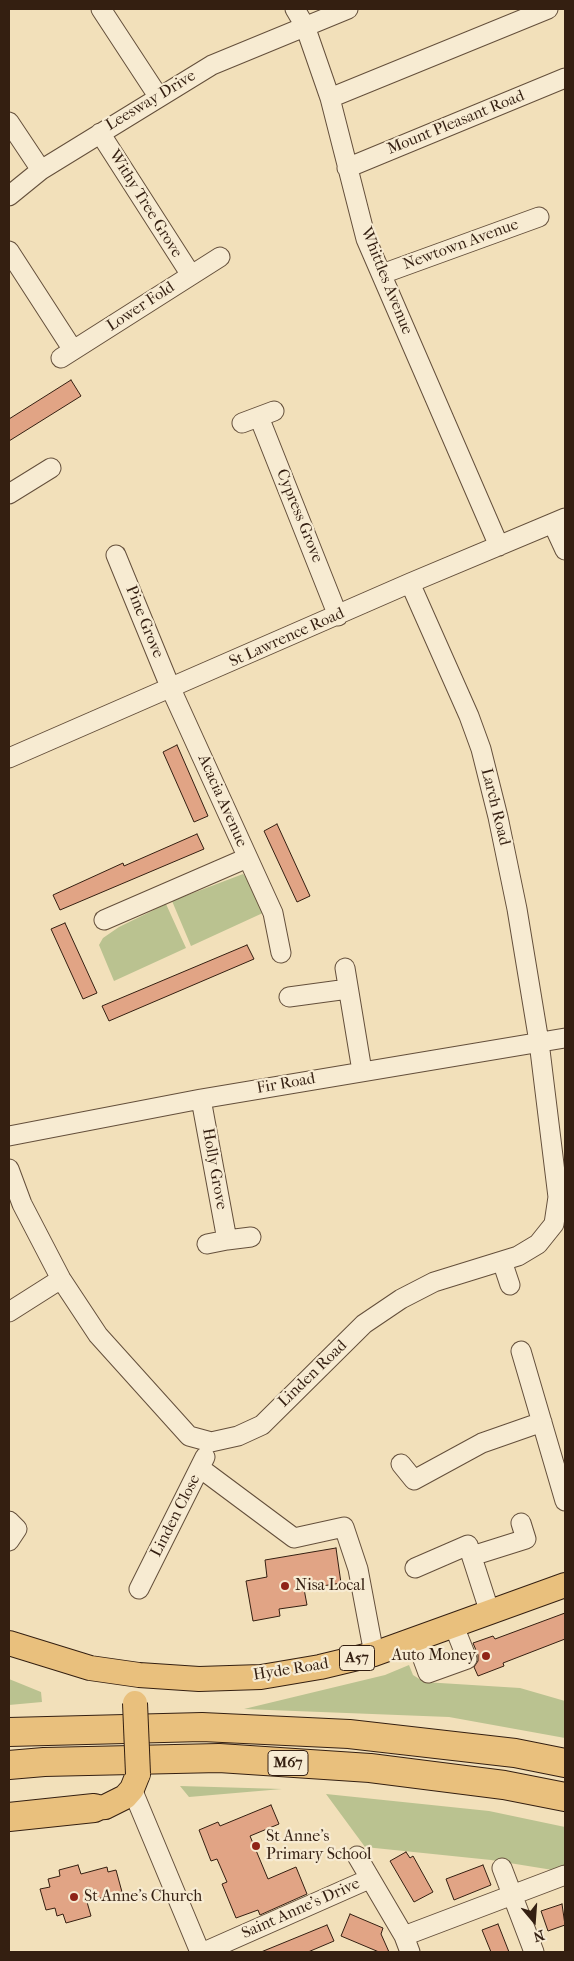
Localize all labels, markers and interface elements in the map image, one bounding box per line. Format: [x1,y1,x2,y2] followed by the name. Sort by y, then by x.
[103,67,199,135] street label: Leesway Drive
[385,87,527,159] street label: Mount Pleasant Road
[104,147,186,261] street label: Withy Tree Grove
[401,215,521,275] street label: Newtown Avenue
[356,225,416,337] street label: Whittles Avenue
[104,278,178,336] street label: Lower Fold
[272,466,326,566] street label: Cypress Grove
[121,583,167,661] street label: Pine Grove
[226,604,348,672] street label: St Lawrence Road
[193,752,251,850] street label: Acacia Avenue
[476,766,514,848] street label: Larch Road
[255,1069,317,1099] street label: Fir Road
[197,1127,231,1211] street label: Holly Grove
[274,1336,352,1412] street label: Linden Road
[147,1472,205,1560] street label: Linden Close
[295,1576,365,1596] place label: Nisa Local
[279,1580,291,1592] marker: Nisa Local
[340,1646,374,1670] road number: A57
[392,1646,476,1666] place label: Auto Money
[480,1650,492,1662] marker: Auto Money
[252,1655,330,1685] street label: Hyde Road
[268,1750,308,1776] road number: M67
[266,1827,371,1865] place label: St Anne's Primary School
[250,1840,262,1852] marker: St Anne's Primary School
[239,1874,363,1944] street label: Saint Anne's Drive
[84,1887,202,1907] place label: St Anne's Church
[68,1891,80,1903] marker: St Anne's Church
[509,1896,559,1946] north arrow
[531,1926,546,1945] text: N

